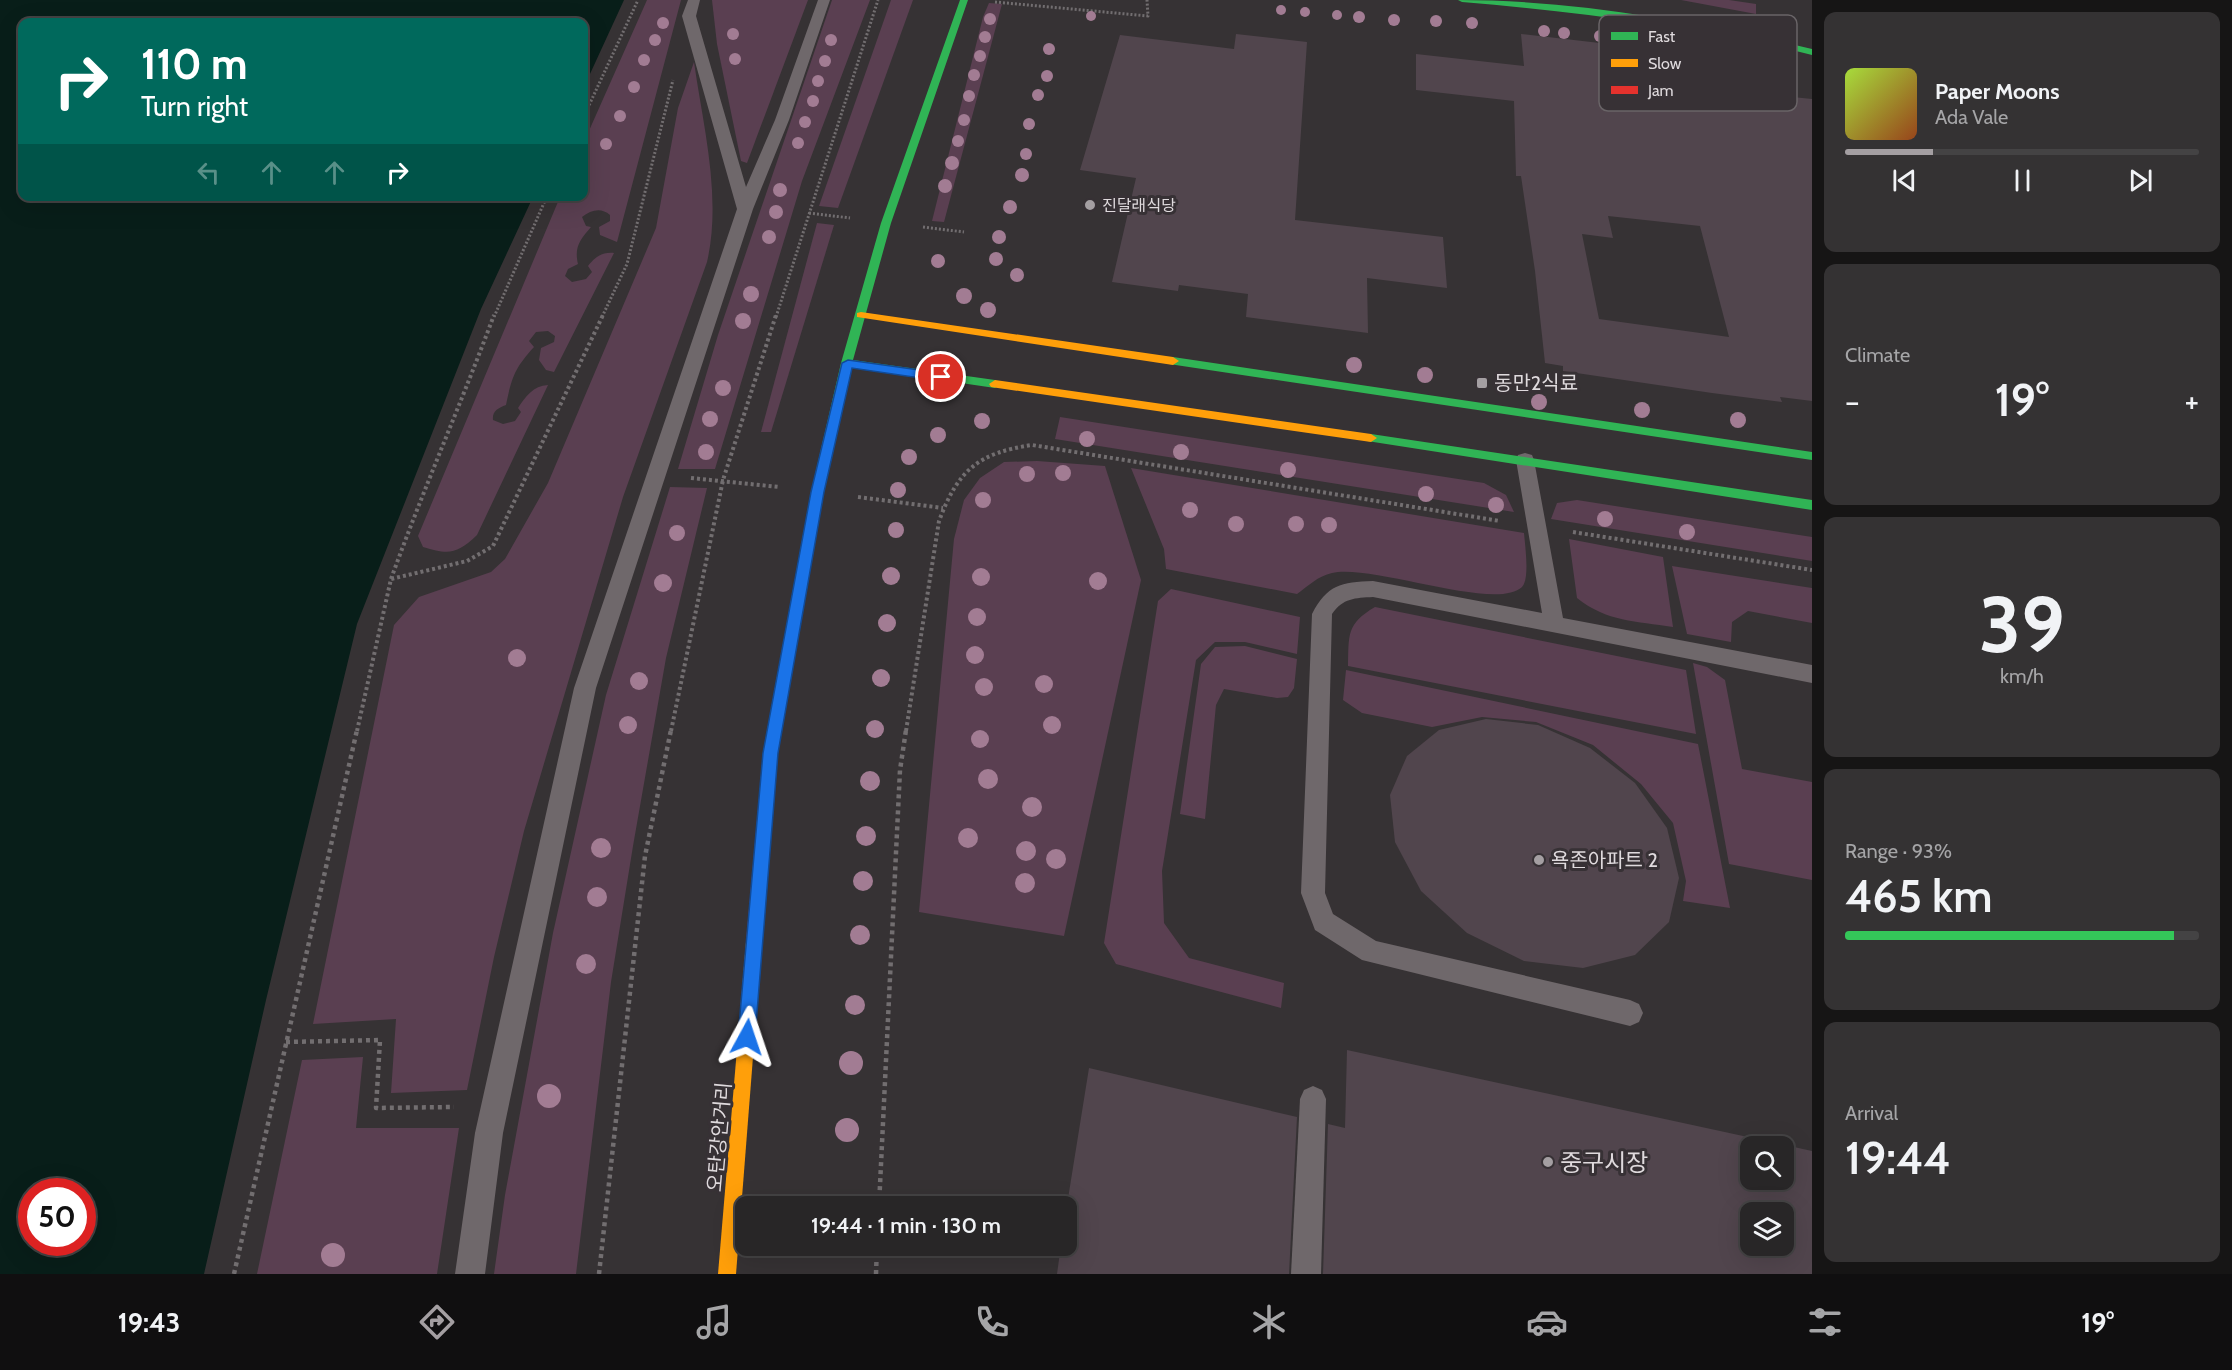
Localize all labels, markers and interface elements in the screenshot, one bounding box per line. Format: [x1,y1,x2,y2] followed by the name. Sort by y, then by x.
[1599,15,1797,111] legend
[1648,27,1676,46] text: Fast
[141,38,248,90] text: 110 m
[42,42,120,120] icon: right
[1648,54,1682,73] text: Slow
[1935,78,2059,105] text: Paper Moons
[1647,81,1674,100] text: Jam
[141,90,248,123] text: Turn right
[1935,105,2008,129] text: Ada Vale
[192,156,225,189] icon: left
[255,156,288,189] icon: ahead
[318,156,351,189] icon: ahead
[381,156,414,189] icon: right
[1888,164,1921,197] icon: previous
[2006,164,2039,197] icon: pause
[2124,164,2157,197] icon: next
[1102,196,1176,215] place label: 진달래식당
[1083,198,1097,212] marker: 진달래식당
[1845,343,1910,367] text: Climate
[915,351,966,402] pin
[924,360,957,393] icon: arrive
[1494,371,1578,395] place label: 동만2식료
[1995,373,2049,427] text: 19°
[1475,376,1489,390] marker: 동만2식료
[1845,381,1860,421] text: −
[2184,381,2199,421] text: +
[1979,577,2065,672] text: 39
[2000,664,2044,688] text: km/h
[1845,839,1952,863] text: Range · 93%
[1551,848,1658,872] place label: 욕존아파트 2
[1532,853,1546,867] marker: 욕존아파트 2
[1845,869,1992,923] text: 465 km
[715,1005,779,1069] position arrow
[702,1081,736,1193] street label: 오탄강안거리
[1845,1101,1898,1125] text: Arrival
[1845,1131,1951,1185] text: 19:44
[1740,1136,1794,1256] map controls
[1740,1136,1794,1190] button: search
[1560,1148,1648,1177] place label: 중구시장
[1541,1155,1555,1169] marker: 중구시장
[18,1178,96,1256] speed limit sign: 50
[1740,1202,1794,1256] button: layers
[811,1212,1001,1239] text: 19:44 · 1 min · 130 m
[416,1301,458,1343] icon: directions
[693,1301,735,1343] icon: music
[971,1301,1013,1343] icon: phone
[1248,1301,1290,1343] icon: climate
[1526,1301,1568,1343] icon: car
[1804,1301,1846,1343] icon: filters
[118,1306,180,1339] text: 19:43
[2081,1306,2114,1339] text: 19°

